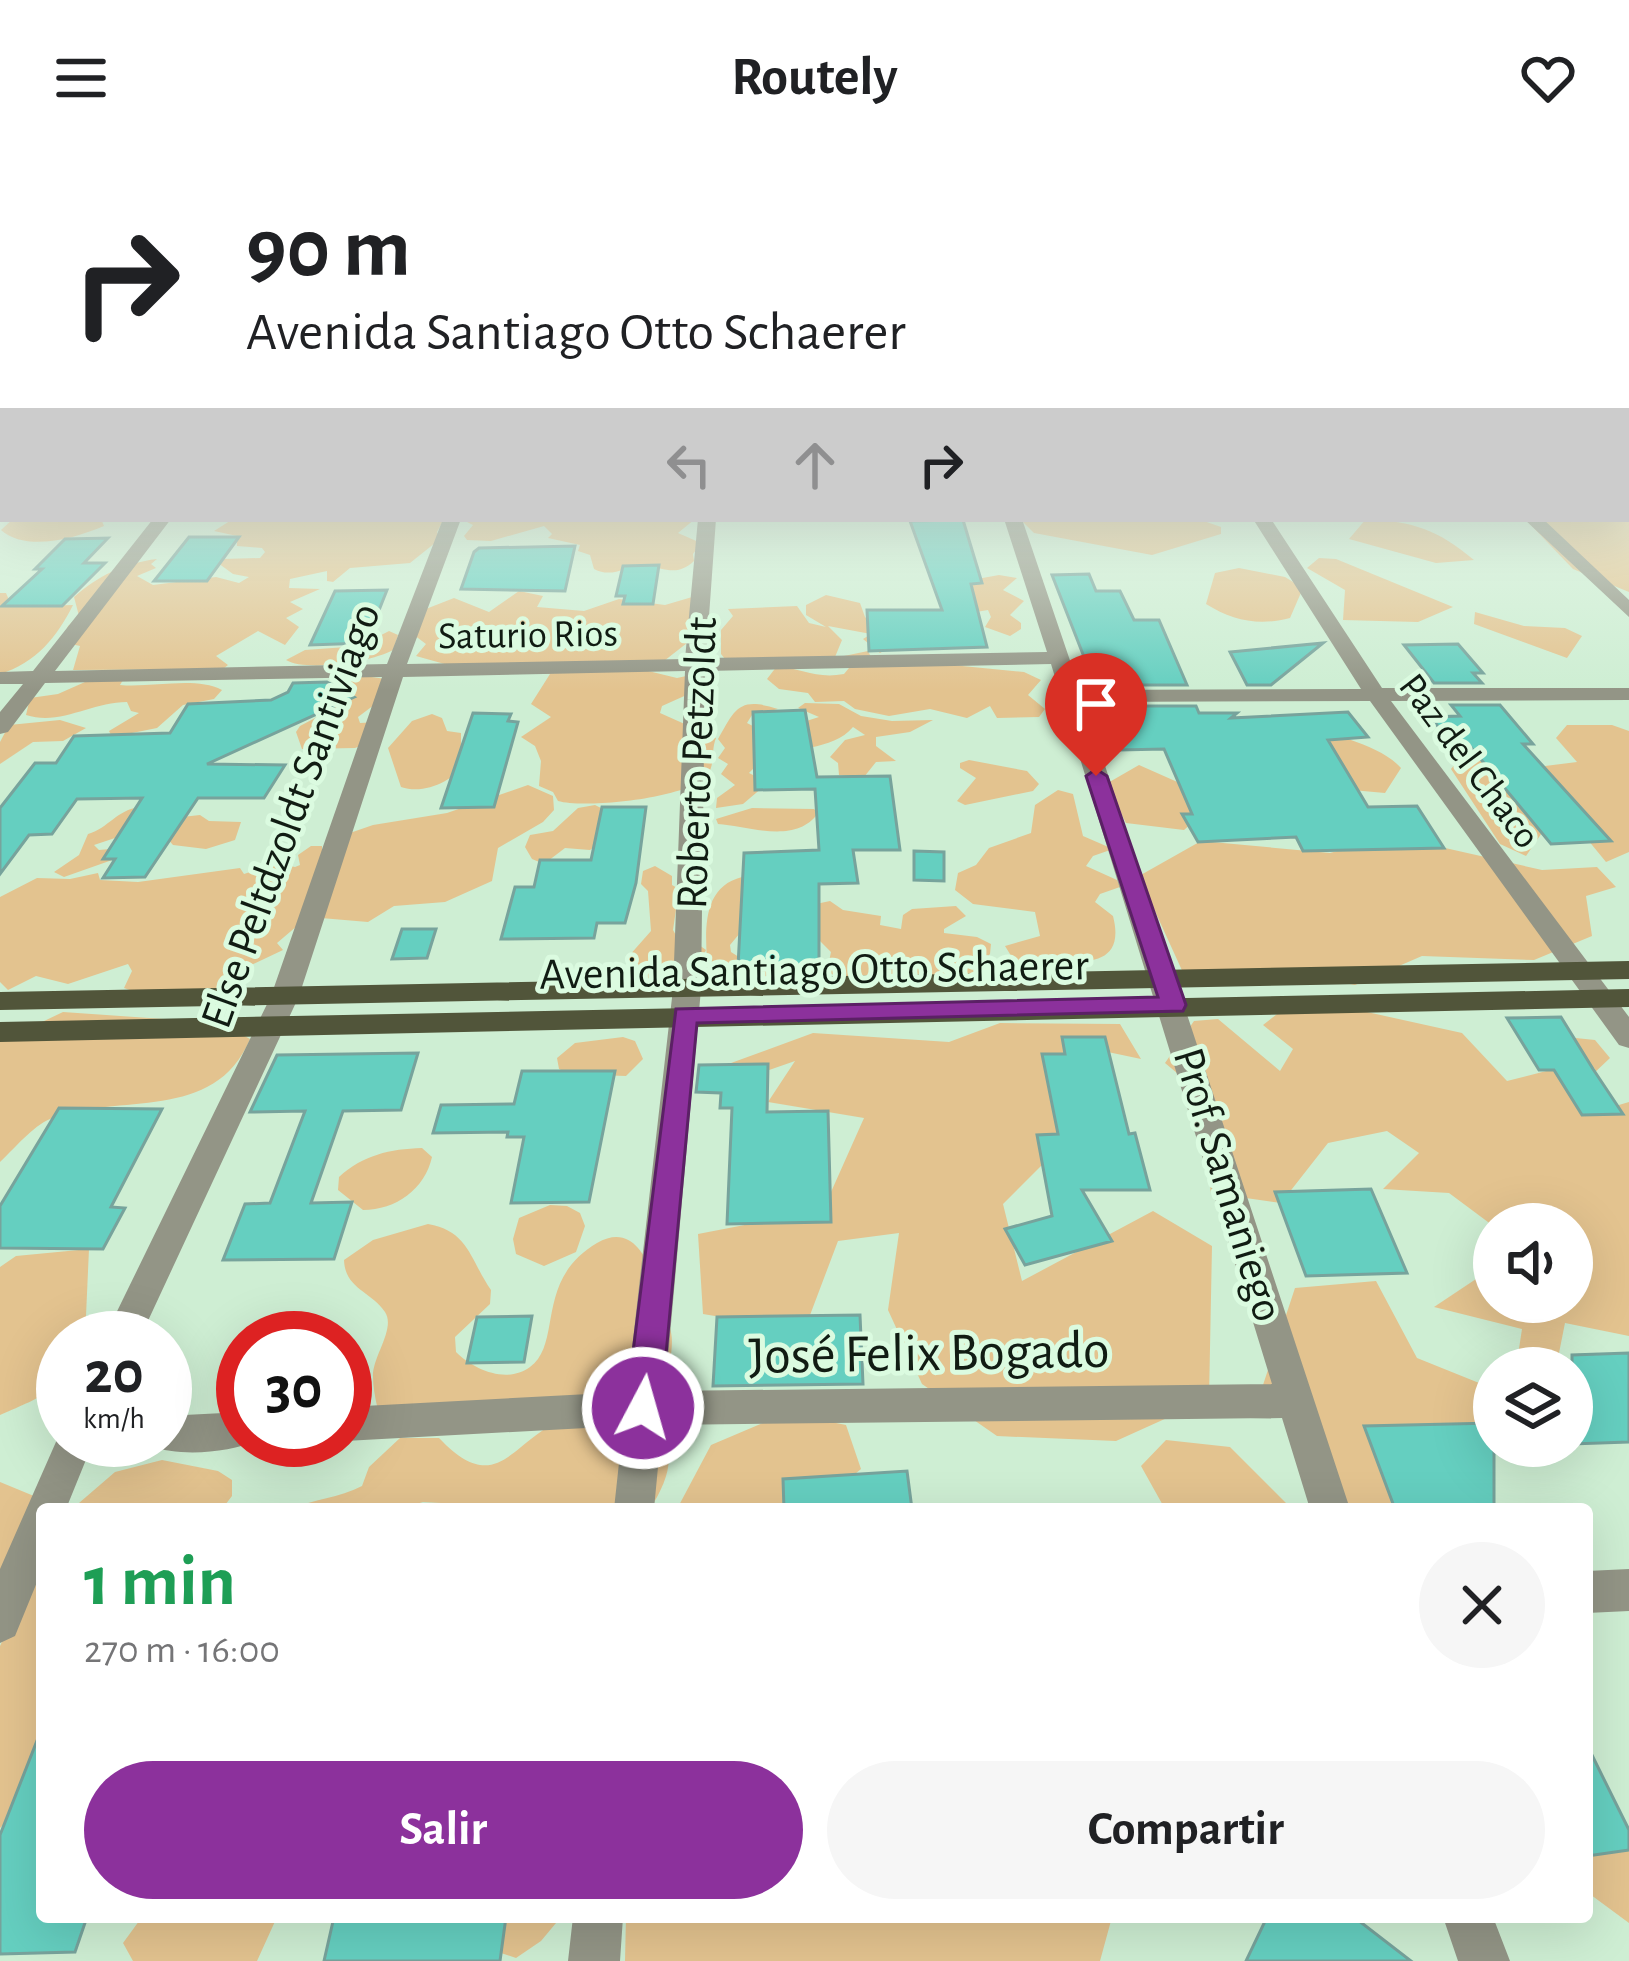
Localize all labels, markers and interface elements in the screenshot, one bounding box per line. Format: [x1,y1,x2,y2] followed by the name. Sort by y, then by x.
[48,45,114,111] icon: menu
[1515,45,1581,111] icon: heart
[731,51,898,105] text: Routely
[48,204,204,360] icon: right
[246,208,411,292] text: 90 m
[246,306,906,360] text: Avenida Santiago Otto Schaerer
[656,432,722,498] icon: left
[782,432,848,498] icon: ahead
[908,432,974,498] icon: right
[194,598,389,1034] street label: Else Peltdzoldt Santiviago
[438,614,618,657] street label: Saturio Rios
[670,616,725,910] street label: Roberto Petzoldt
[1045,653,1147,776] pin
[1391,667,1547,856] street label: Paz del Chaco
[1063,671,1129,737] icon: arrive
[539,943,1090,998] street label: Avenida Santiago Otto Schaerer
[1165,1043,1291,1327] street label: Prof. Samaniego
[1473,1203,1593,1467] map controls
[1473,1203,1593,1323] button: sound
[216,1311,372,1467] speed limit sign: 30
[748,1324,1110,1384] street label: José Felix Bogado
[84,1344,144,1404] text: 20
[580,1345,706,1471] position arrow
[1473,1347,1593,1467] button: layers
[83,1404,145,1434] text: km/h
[1419,1542,1545,1668] button: close
[84,1546,236,1618] text: 1 min
[84,1631,280,1670] text: 270 m · 16:00
[84,1761,803,1899] button: Salir
[827,1761,1545,1899] button: Compartir

